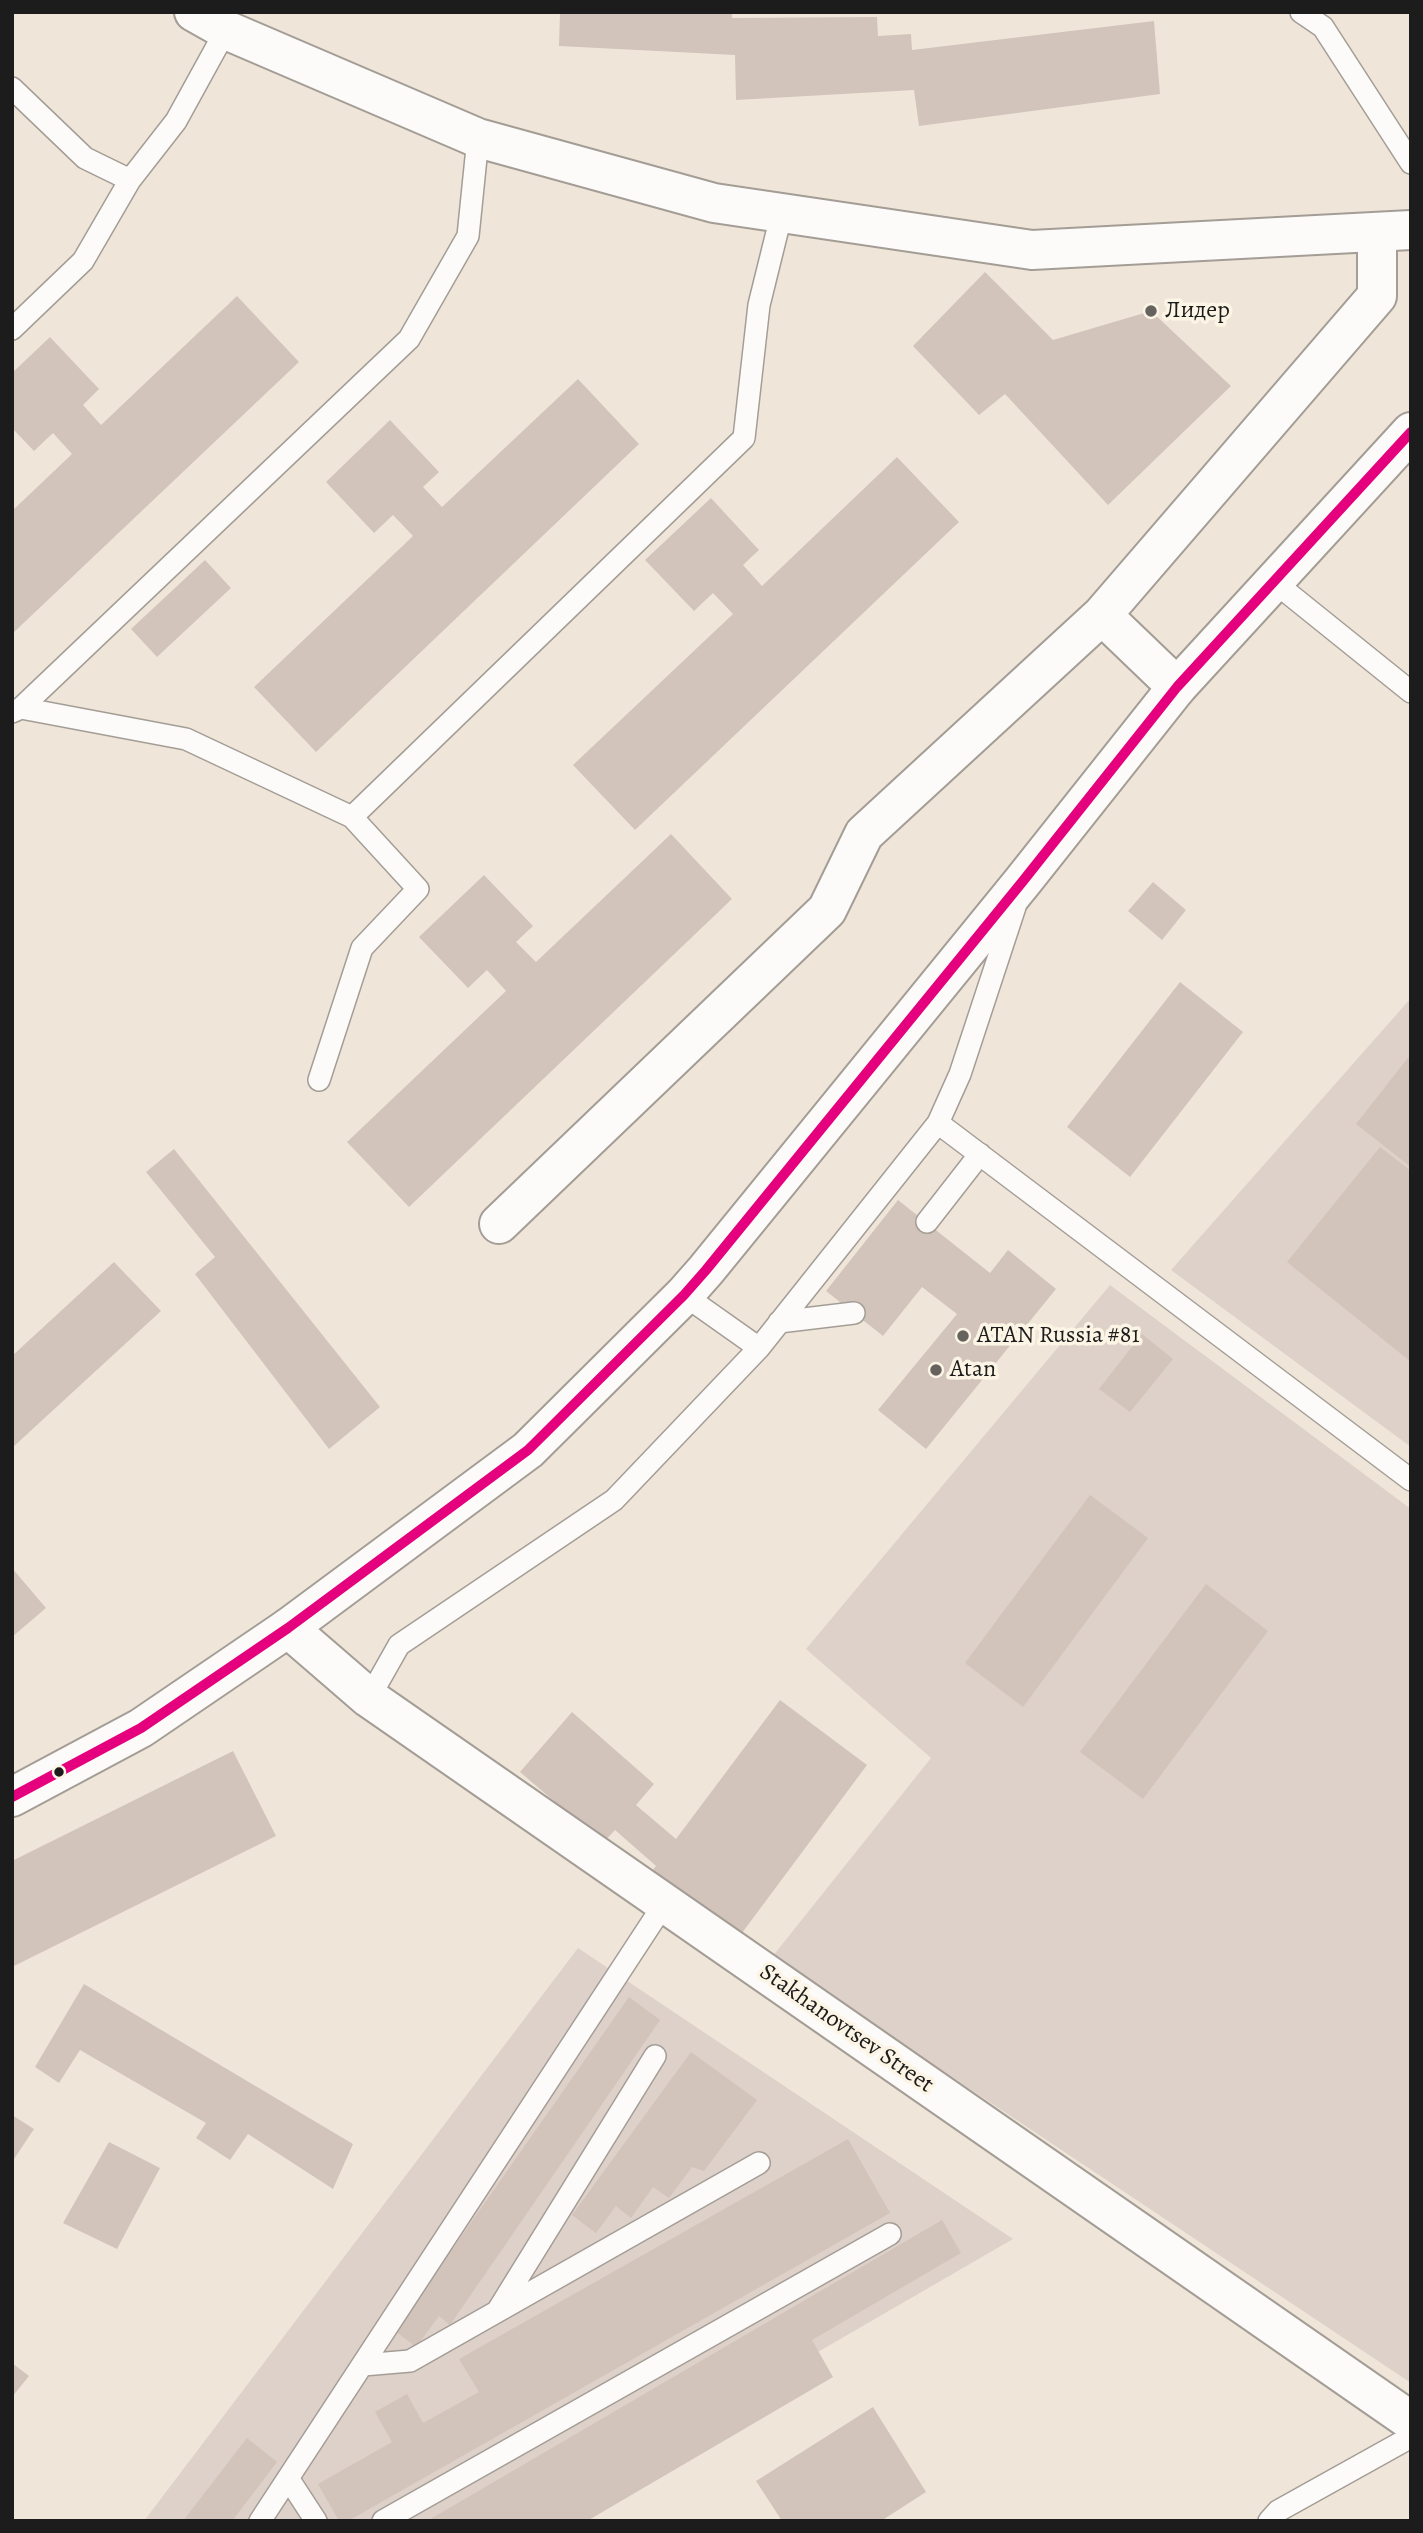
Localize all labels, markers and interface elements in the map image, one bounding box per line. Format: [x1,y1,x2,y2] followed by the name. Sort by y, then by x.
[1165,297,1230,325] place label: Лидер
[1143,303,1159,319] marker: Лидер
[977,1322,1140,1350] place label: ATAN Russia #81
[955,1328,971,1344] marker: ATAN Russia #81
[950,1356,996,1384] place label: Atan
[928,1362,944,1378] marker: Atan
[52,1765,66,1779] unlabelled marker
[753,1958,939,2100] street label: Stakhanovtsev Street

